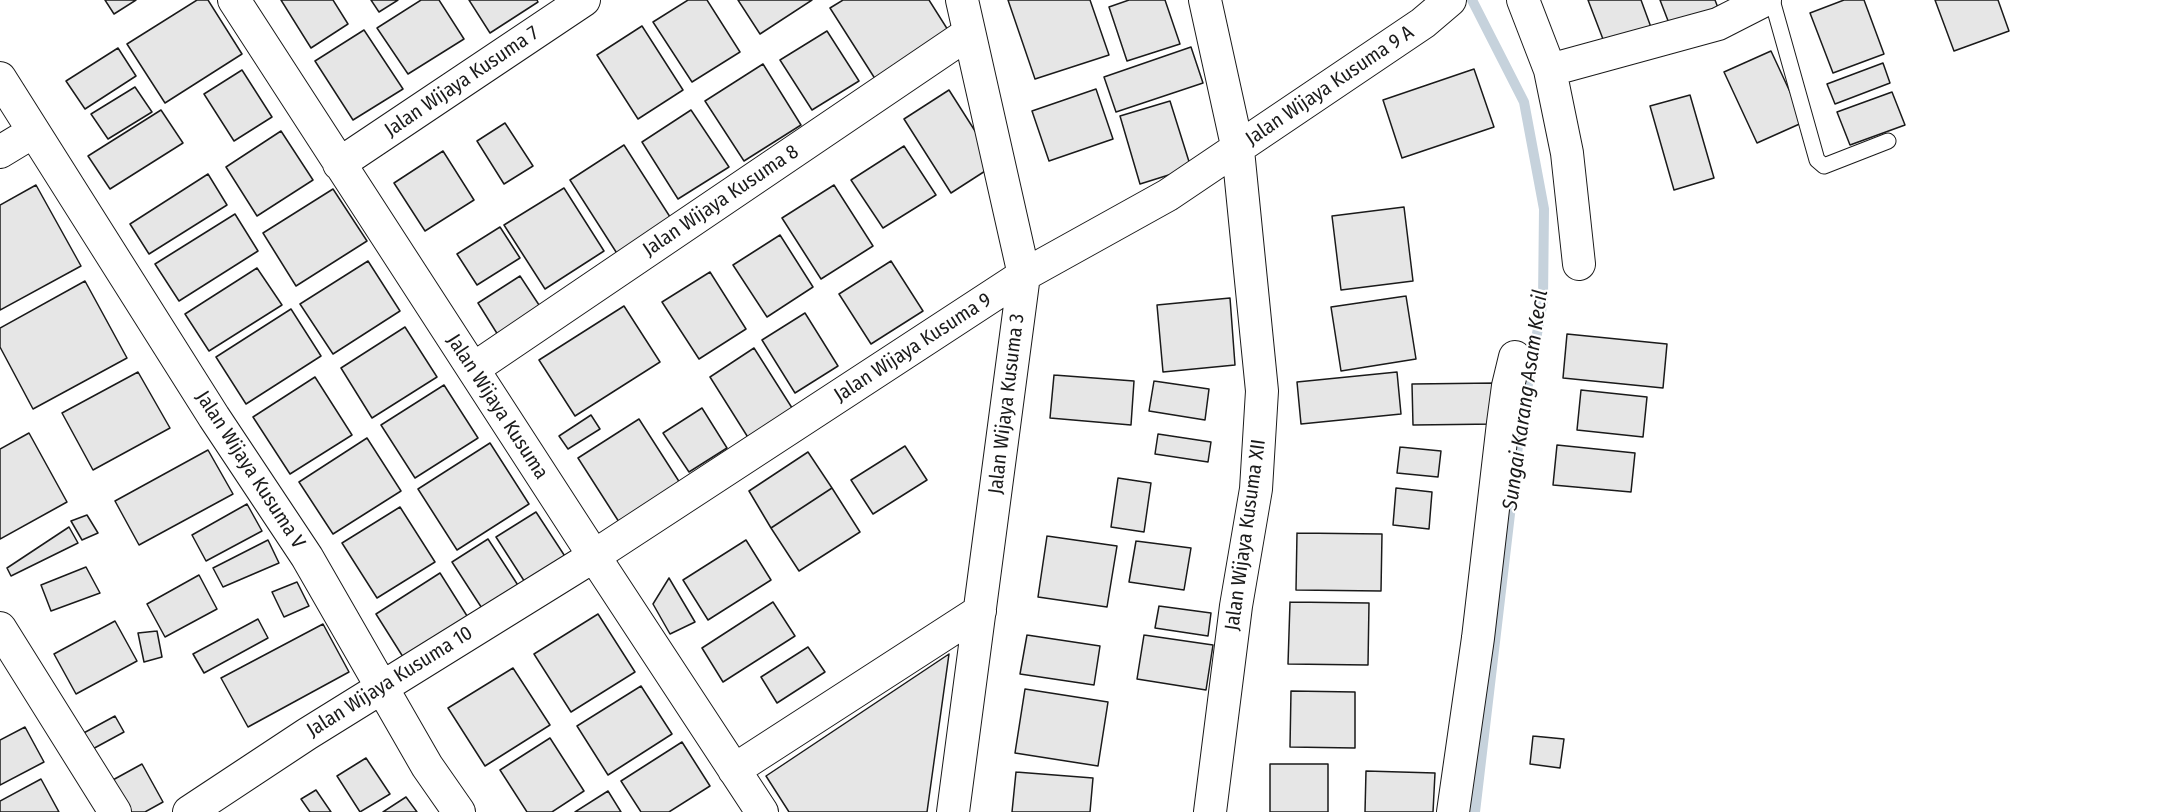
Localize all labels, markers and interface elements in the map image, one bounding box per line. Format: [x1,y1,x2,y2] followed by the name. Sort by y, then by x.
[380,21,544,143] street label: Jalan Wijaya Kusuma 7
[1241,21,1419,151] street label: Jalan Wijaya Kusuma 9 A
[639,140,803,262] street label: Jalan Wijaya Kusuma 8
[830,288,996,408] street label: Jalan Wijaya Kusuma 9
[1498,288,1554,512] water label: Sungai Karang Asam Kecil
[984,312,1030,496] street label: Jalan Wijaya Kusuma 3
[441,330,553,484] street label: Jalan Wijaya Kusuma
[190,387,310,553] street label: Jalan Wijaya Kusuma V
[1221,438,1271,632] street label: Jalan Wijaya Kusuma XII
[303,621,477,743] street label: Jalan Wijaya Kusuma 10

